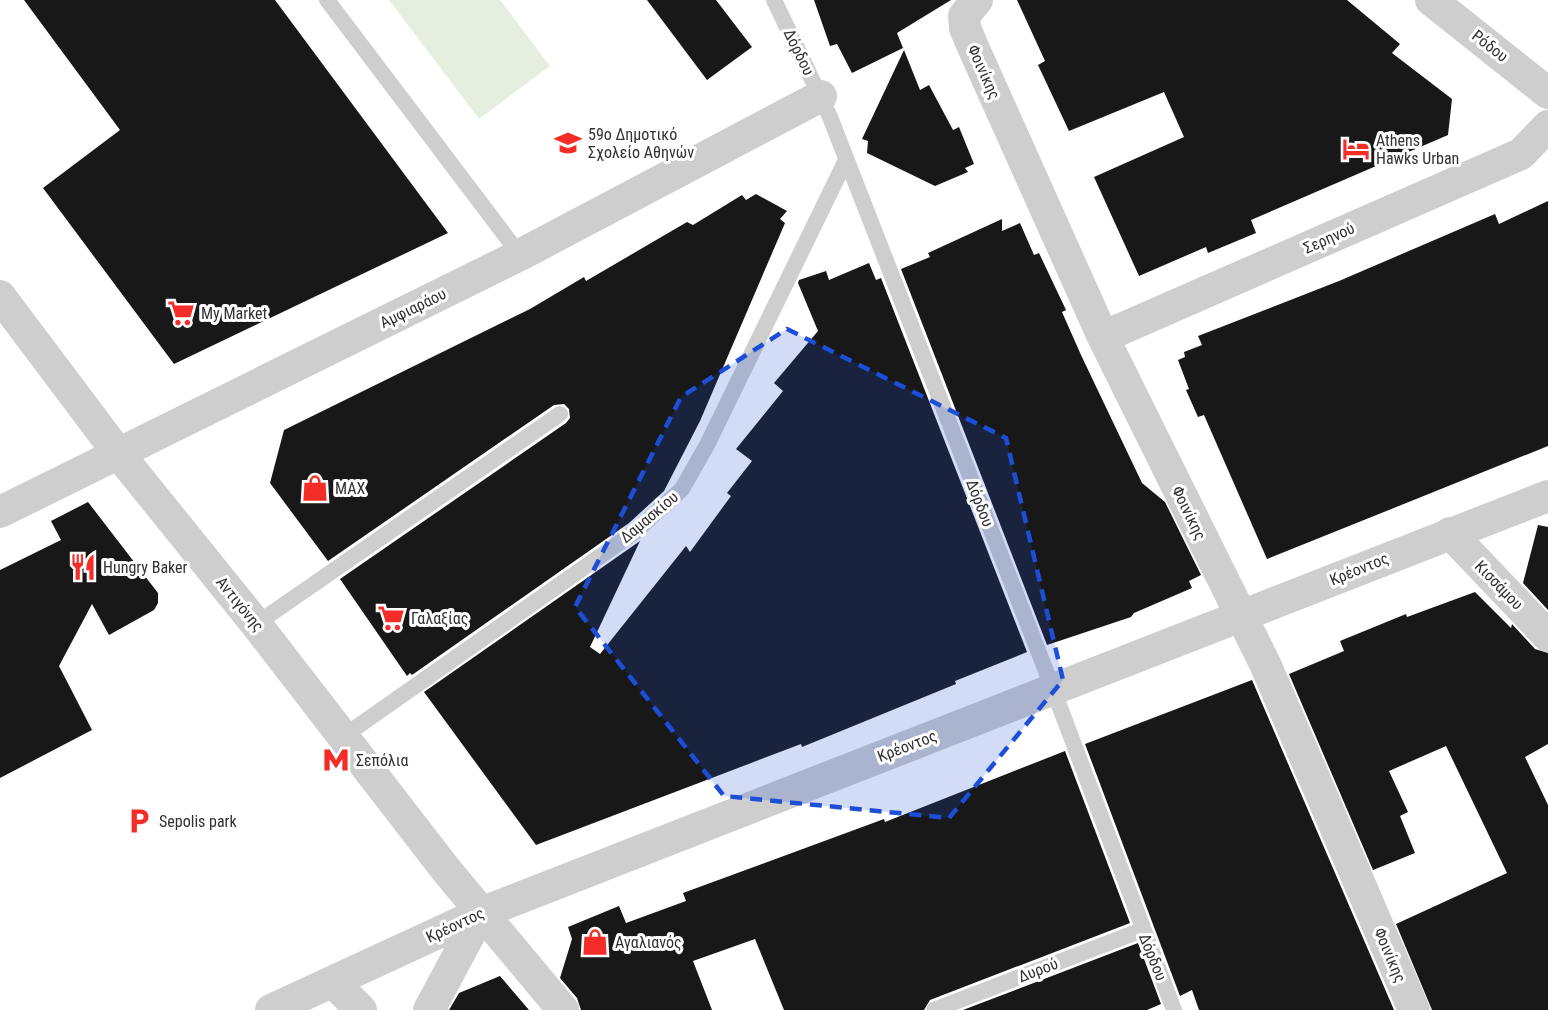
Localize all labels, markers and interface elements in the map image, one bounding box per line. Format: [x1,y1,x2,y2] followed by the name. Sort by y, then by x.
[780,26,818,78] street label: Δόρδου
[1468,26,1512,66] street label: Ρόδου
[964,42,1004,102] street label: Φοινίκης
[588,125,694,162] place label: 59ο Δημοτικό Σχολείο Αθηνών
[553,128,583,158] school or university icon: 59ο Δημοτικό Σχολείο Αθηνών
[1376,131,1459,168] place label: Athens Hawks Urban
[1341,134,1371,164] hotel icon: Athens Hawks Urban
[1300,218,1358,258] street label: Σερηνού
[377,284,449,332] street label: Αμφιαράου
[166,298,196,328] supermarket icon: My Market
[201,304,268,323] place label: My Market
[300,473,330,503] shop icon: MAX
[962,477,998,529] street label: Δόρδου
[335,479,365,498] place label: MAX
[1168,483,1210,543] street label: Φοινίκης
[616,487,682,547] street label: Δαμασκίου
[1327,549,1391,589] street label: Κρέοντος
[68,552,98,582] restaurant icon: Hungry Baker
[1471,556,1527,614] street label: Κισσάμου
[103,558,188,577] place label: Hungry Baker
[212,573,268,635] street label: Αντιγόνης
[376,603,406,633] supermarket icon: Γαλαξίας
[411,609,468,628] place label: Γαλαξίας
[875,726,939,766] street label: Κρέοντος
[321,745,351,775] metro station icon: Σεπόλια
[356,751,408,770] place label: Σεπόλια
[124,806,154,836] parking icon: Sepolis park
[159,812,237,831] place label: Sepolis park
[423,903,487,947] street label: Κρέοντος
[1370,925,1410,985] street label: Φοινίκης
[580,927,610,957] shop icon: Αγαλιανός
[1135,931,1171,983] street label: Δόρδου
[615,933,682,952] place label: Αγαλιανός
[1015,954,1061,986] street label: Δυρού

